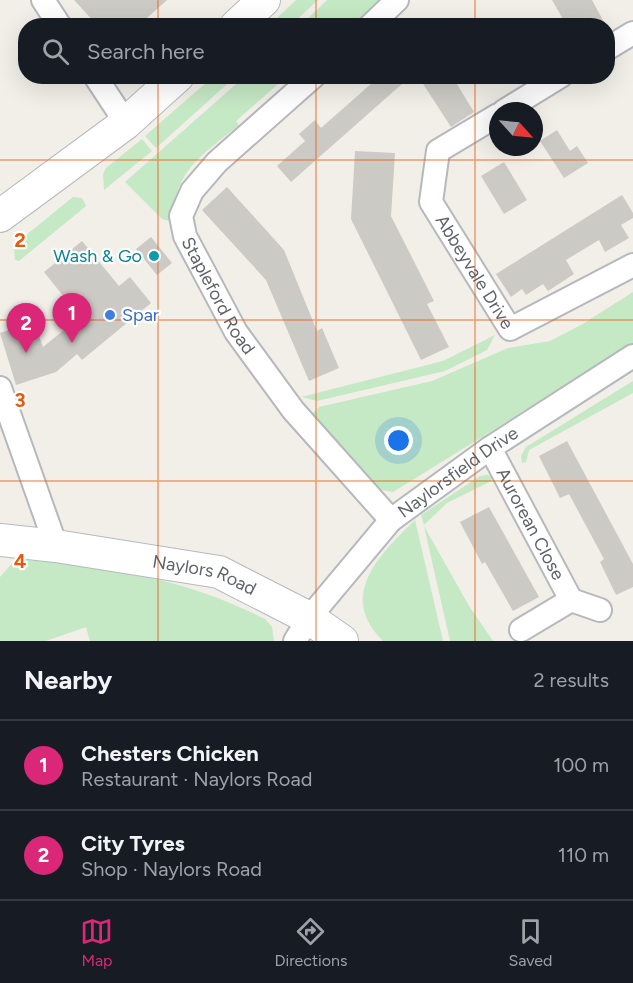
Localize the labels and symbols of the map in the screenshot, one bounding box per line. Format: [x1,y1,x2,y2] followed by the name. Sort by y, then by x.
[489,102,543,156] north arrow
[431,211,519,334] street label: Abbeyvale Drive
[14,228,26,252] text: 2
[177,233,260,359] street label: Stapleford Road
[53,245,142,267] place label: Wash & Go
[147,249,161,263] marker: Wash & Go
[52,294,92,343] pin: 1
[6,304,46,353] pin: 2
[122,304,159,326] place label: Spar
[103,308,117,322] marker: Spar
[14,388,26,412] text: 3
[393,422,522,522] street label: Naylorsfield Drive
[384,426,413,455] your location
[492,464,569,584] street label: Aurorean Close
[14,549,27,573] text: 4
[151,551,260,600] street label: Naylors Road

